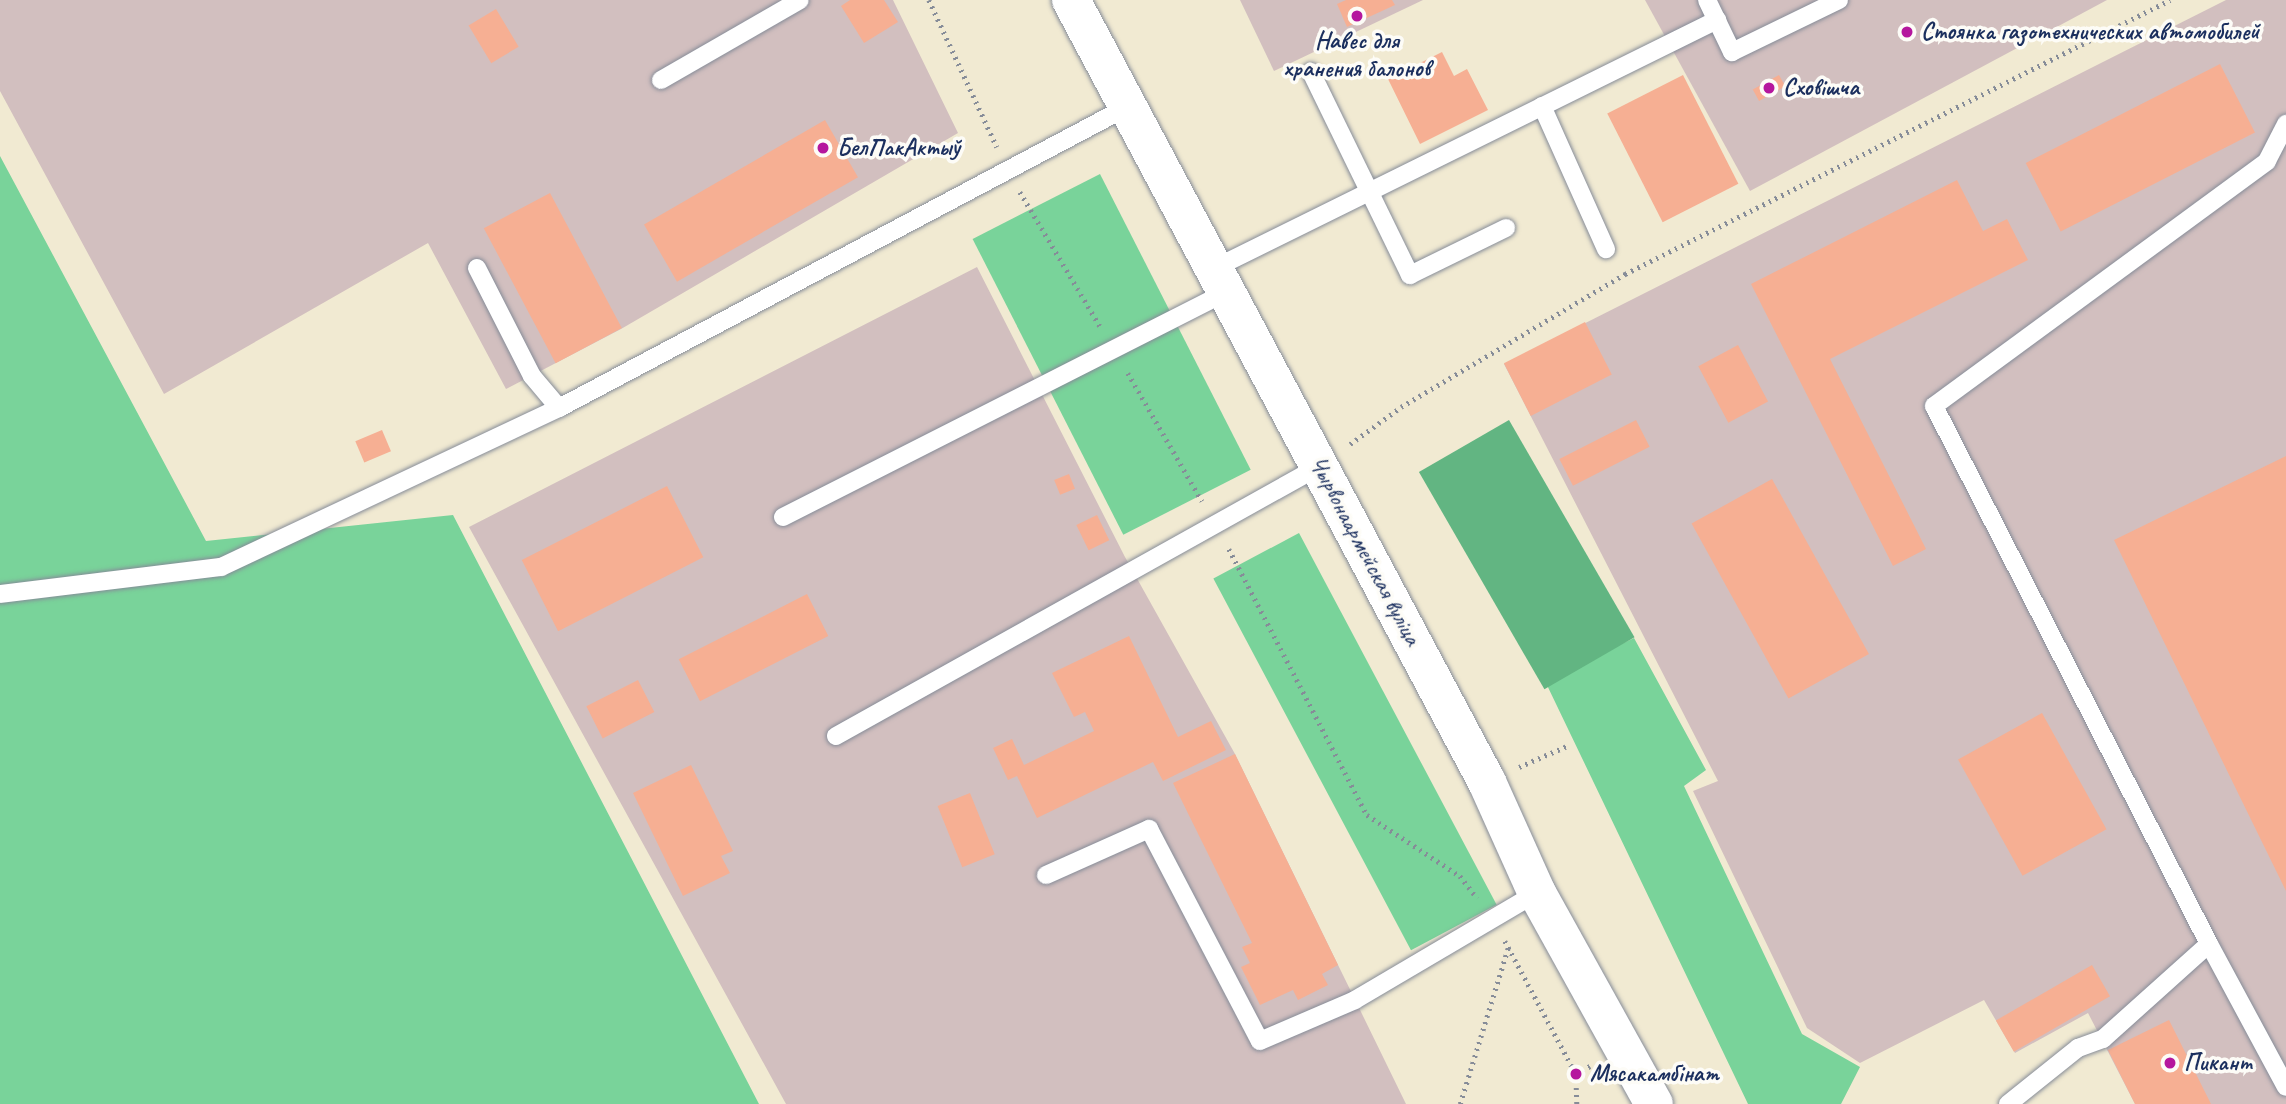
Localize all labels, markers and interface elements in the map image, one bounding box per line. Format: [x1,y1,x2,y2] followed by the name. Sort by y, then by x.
[1349,8,1365,24] marker: Навес для хранения балонов
[1921,18,2259,46] place label: Стоянка газотехнических автомобилей
[1899,24,1915,40] marker: Стоянка газотехнических автомобилей
[1282,27,1432,83] place label: Навес для хранения балонов
[1783,74,1859,102] place label: Сховішча
[1761,80,1777,96] marker: Сховішча
[837,134,960,162] place label: БелПакАктыў
[815,140,831,156] marker: БелПакАктыў
[1303,452,1427,650] street label: Чырвонаармейская вуліца
[2184,1049,2253,1077] place label: Пикант
[2162,1055,2178,1071] marker: Пикант
[1590,1060,1719,1088] place label: Мясакамбінат
[1568,1066,1584,1082] marker: Мясакамбінат

